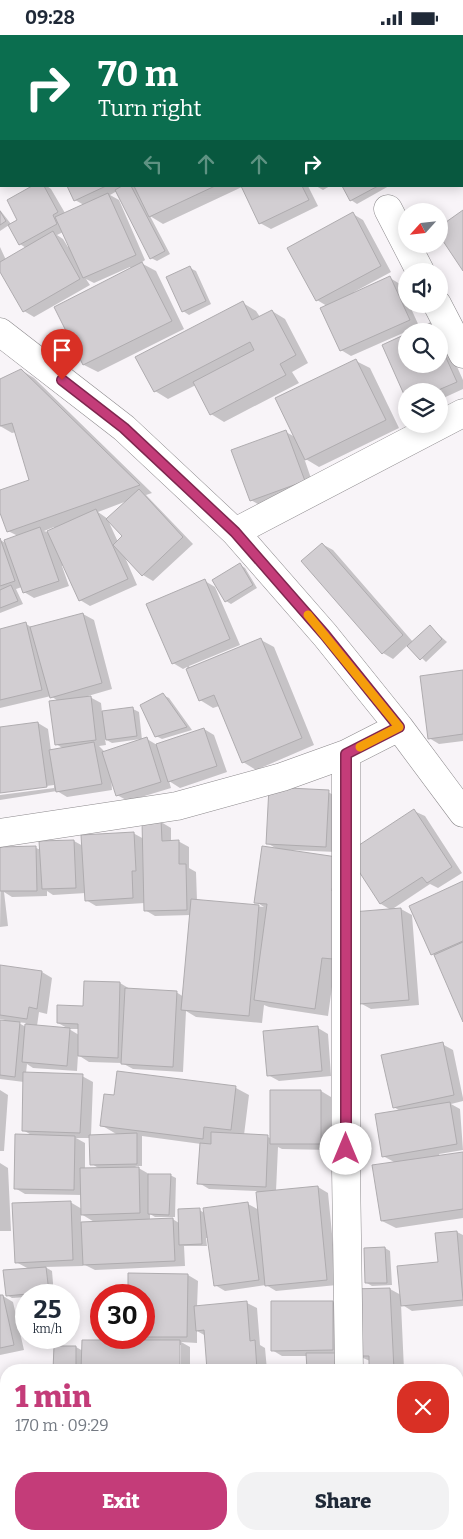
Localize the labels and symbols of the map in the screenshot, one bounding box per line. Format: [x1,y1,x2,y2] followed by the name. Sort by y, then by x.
[398,203,448,253] north arrow
[41,329,83,380] pin
[319,1122,371,1174] position arrow
[90,1284,155,1349] speed limit sign: 30

